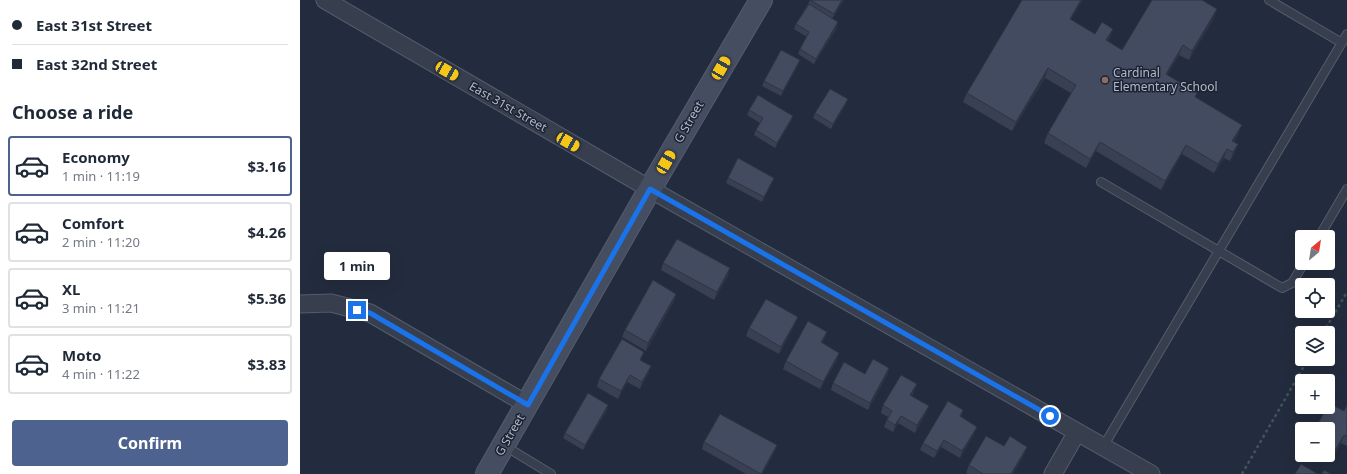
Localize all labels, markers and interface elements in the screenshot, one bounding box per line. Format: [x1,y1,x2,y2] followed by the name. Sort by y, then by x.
[36,15,152,35] text: East 31st Street
[36,54,157,74] text: East 32nd Street
[710,55,732,81] car
[434,60,460,82] car
[1113,64,1218,95] place label: Cardinal Elementary School
[1100,75,1110,85] marker: Cardinal Elementary School
[466,77,551,136] street label: East 31st Street
[670,97,708,146] street label: G Street
[12,100,133,124] text: Choose a ride
[555,131,581,153] car
[62,147,130,167] text: Economy
[14,148,50,184] icon: car
[655,149,677,175] car
[247,156,286,176] text: $3.16
[62,167,140,185] text: 1 min · 11:19
[62,213,124,233] text: Comfort
[14,214,50,250] icon: car
[247,222,286,242] text: $4.26
[1295,230,1335,270] north arrow
[1295,230,1335,462] map controls
[62,233,140,251] text: 2 min · 11:20
[324,252,390,280] callout: 1 min
[339,257,375,275] text: 1 min
[1295,278,1335,318] button: locate
[62,279,80,299] text: XL
[14,280,50,316] icon: car
[247,288,286,308] text: $5.36
[62,299,140,317] text: 3 min · 11:21
[348,301,366,319] route end
[1295,326,1335,366] button: layers
[62,345,101,365] text: Moto
[14,346,50,382] icon: car
[247,354,286,374] text: $3.83
[62,365,140,383] text: 4 min · 11:22
[1295,374,1335,414] button: +
[1041,407,1059,425] route start
[491,410,529,459] street label: G Street
[12,420,288,466] button: Confirm
[1295,422,1335,462] button: −

